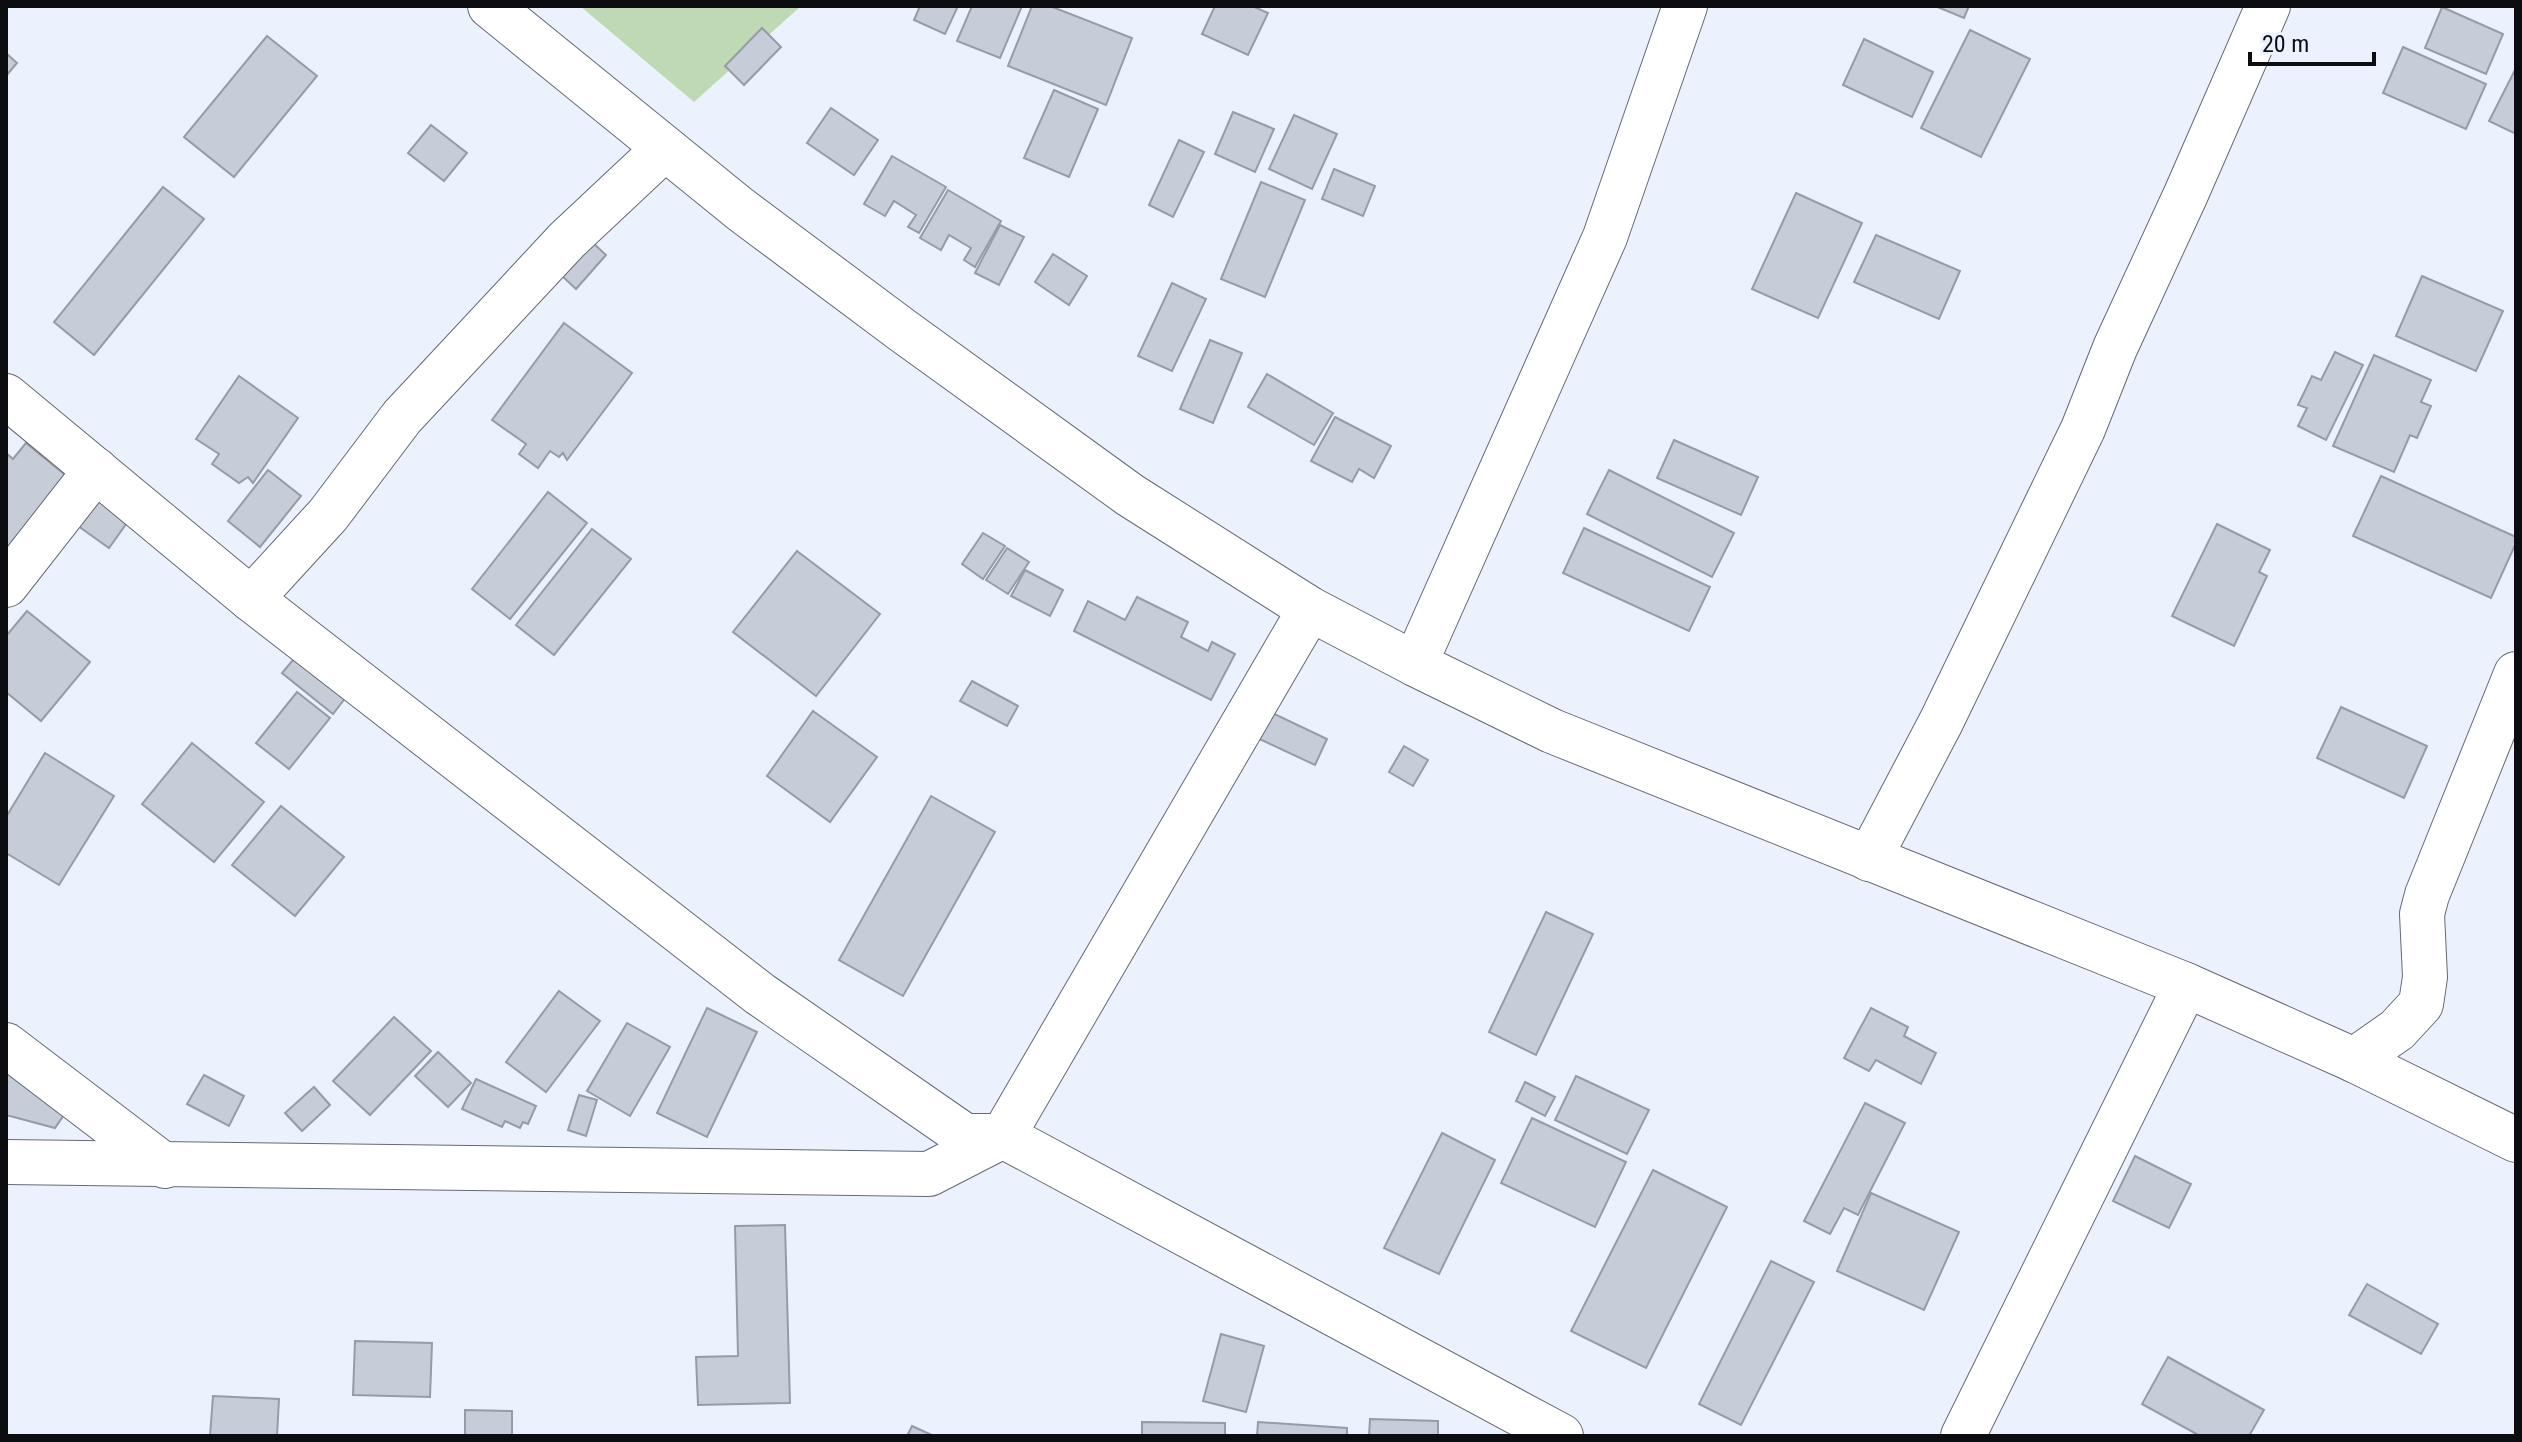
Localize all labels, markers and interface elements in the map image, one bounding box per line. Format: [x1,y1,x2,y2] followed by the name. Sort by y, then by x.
[2250,16,2374,66] scale bar
[2262,30,2309,58] text: 20 m

